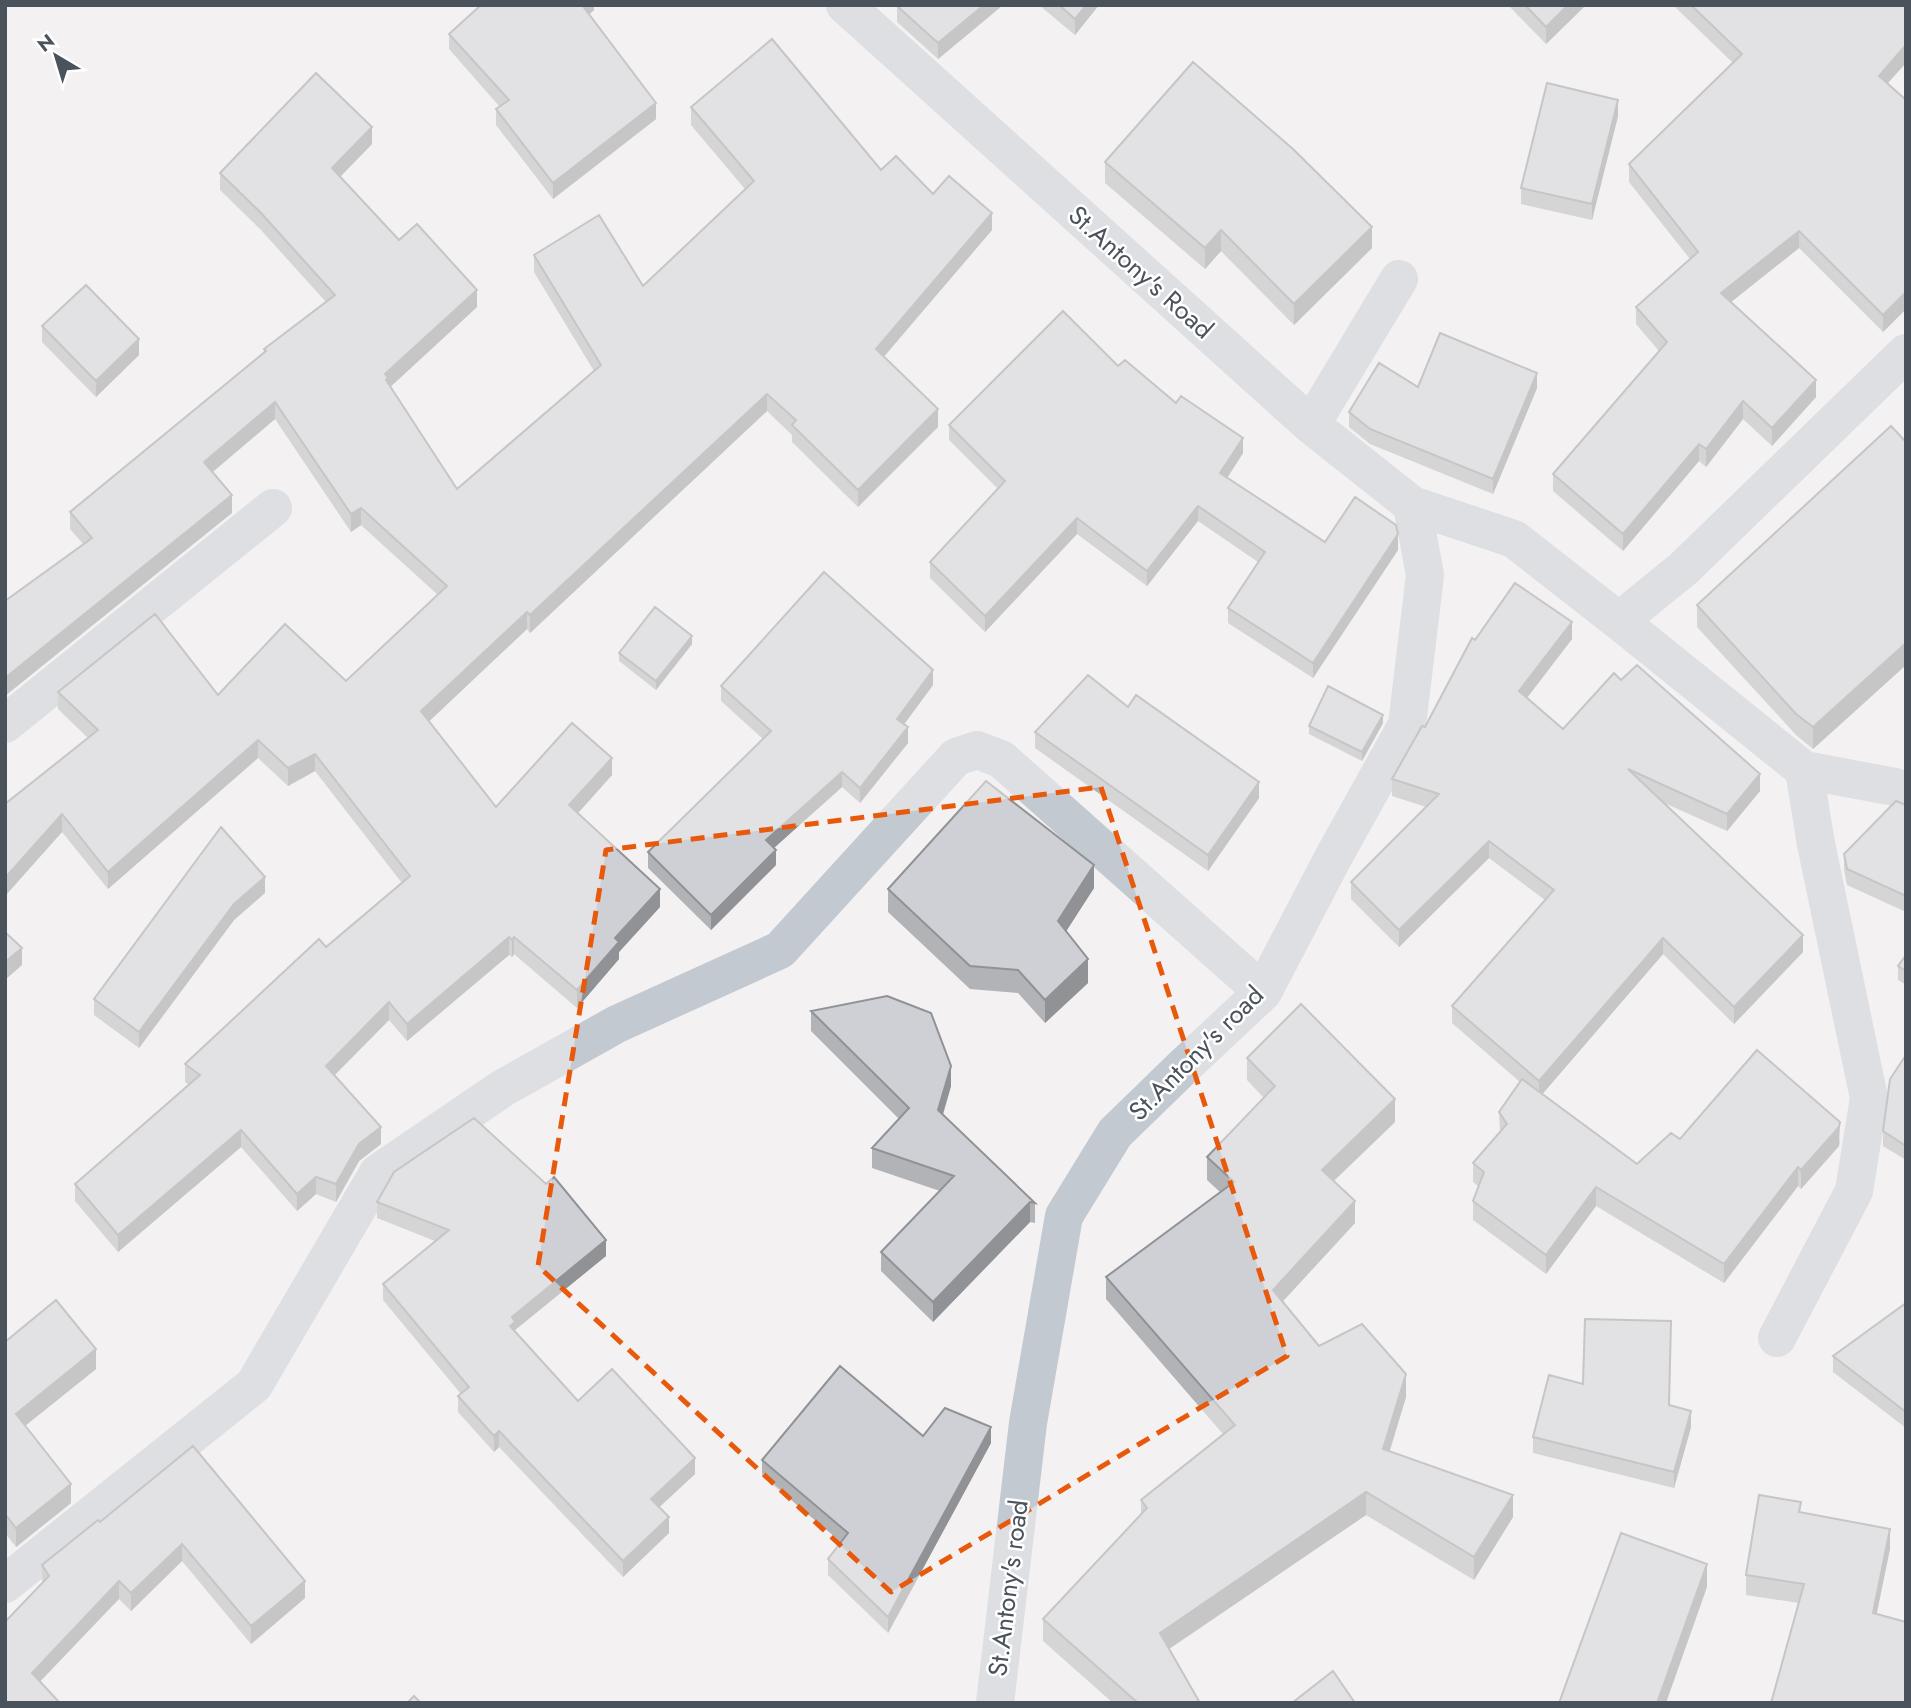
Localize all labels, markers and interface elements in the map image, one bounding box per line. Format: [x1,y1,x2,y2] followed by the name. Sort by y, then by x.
[21,21,91,91] north arrow
[32,28,60,58] text: N
[1060,196,1222,348] street label: St.Antony's Road
[1120,977,1272,1129] street label: St.Antony's road
[978,1498,1038,1678] street label: St.Antony's road

